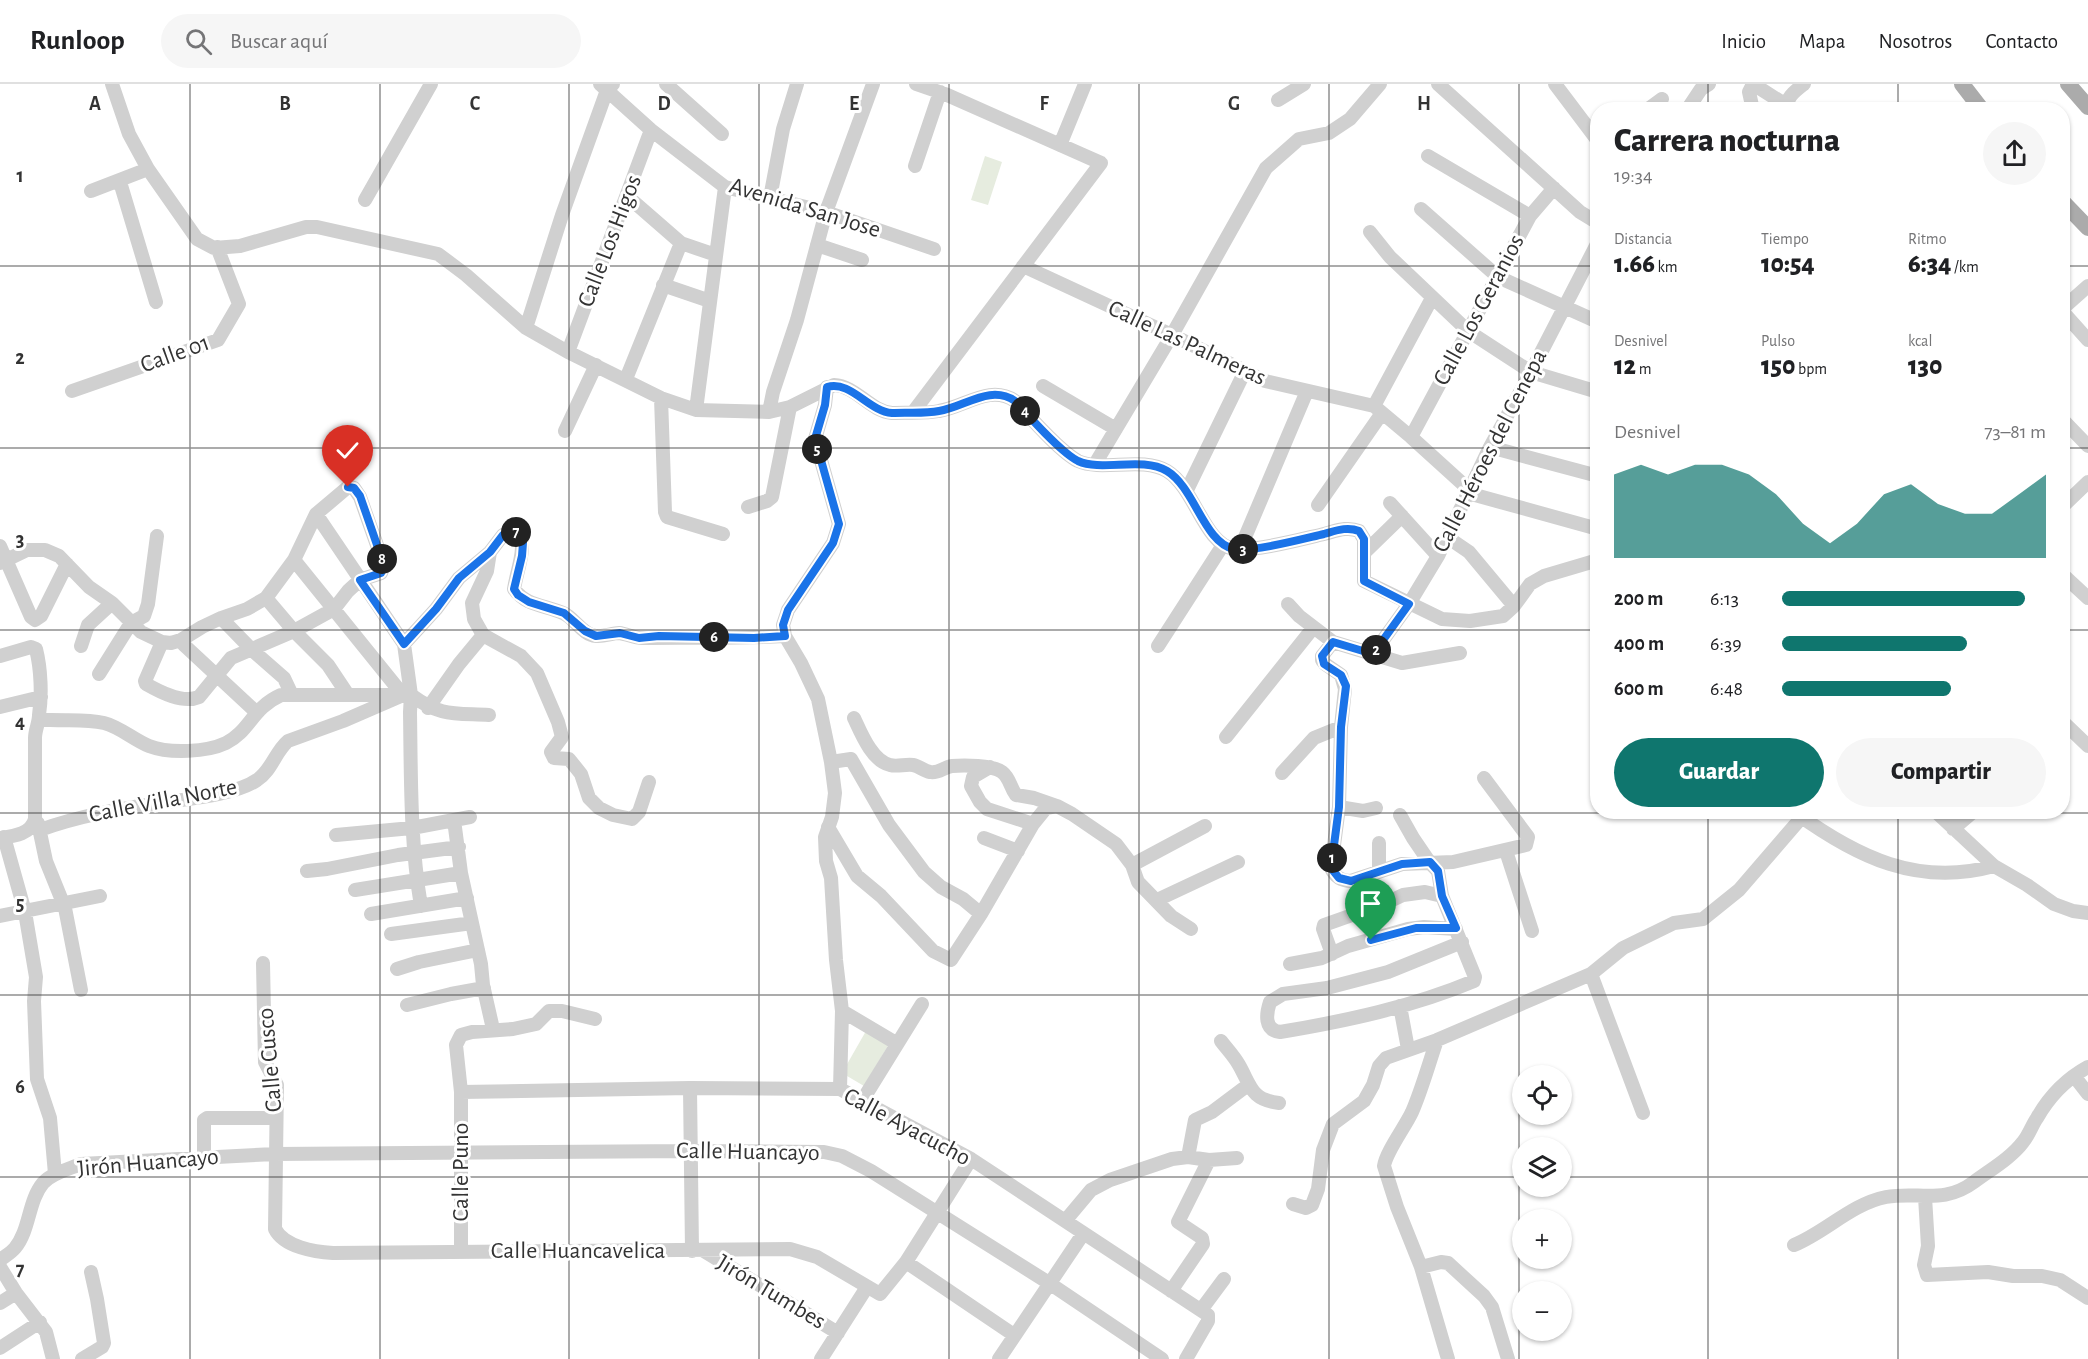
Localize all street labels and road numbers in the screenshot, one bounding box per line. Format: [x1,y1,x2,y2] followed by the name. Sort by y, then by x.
[574,172,646,310] street label: Calle Los Higos
[727,174,883,242] street label: Avenida San Jose
[1429,231,1529,389] street label: Calle Los Geranios
[1104,296,1270,390] street label: Calle Las Palmeras
[137,331,213,377] street label: Calle 01
[1428,346,1552,556] street label: Calle Héroes del Cenepa
[87,775,239,827] street label: Calle Villa Norte
[253,1007,287,1113] street label: Calle Cusco
[840,1084,974,1170] street label: Calle Ayacucho
[449,1123,473,1221] street label: Calle Puno
[676,1139,820,1165] street label: Calle Huancayo
[76,1145,220,1181] street label: Jirón Huancayo
[491,1239,665,1263] street label: Calle Huancavelica
[712,1250,830,1334] street label: Jirón Tumbes

